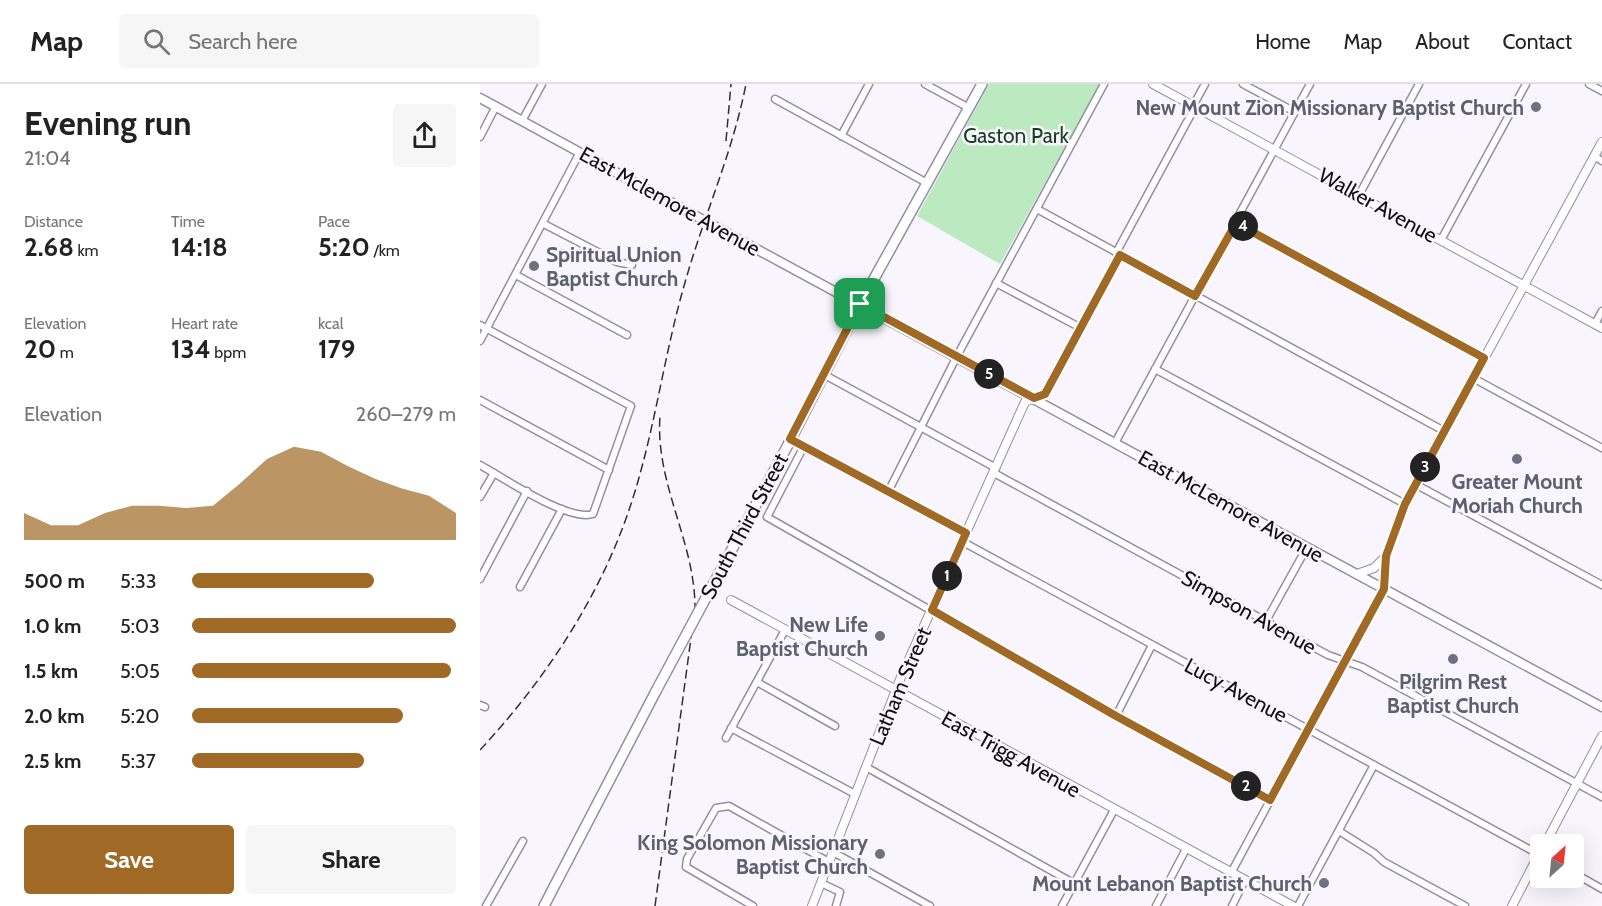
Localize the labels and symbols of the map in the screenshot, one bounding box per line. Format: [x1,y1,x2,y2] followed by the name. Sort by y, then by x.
[1135,95,1524,120] place label: New Mount Zion Missionary Baptist Church
[1529,100,1543,114] marker: New Mount Zion Missionary Baptist Church
[963,123,1069,148] park label: Gaston Park
[575,141,765,261] street label: East Mclemore Avenue
[1314,162,1442,248] street label: Walker Avenue
[1228,211,1258,241] pin: 4
[546,242,682,291] place label: Spiritual Union Baptist Church
[527,259,541,273] marker: Spiritual Union Baptist Church
[834,278,885,329] pin
[974,359,1004,389] pin: 5
[1134,445,1328,567] street label: East McLemore Avenue
[695,449,793,603] street label: South Third Street
[1410,452,1440,482] pin: 3
[1510,452,1524,466] marker: Greater Mount Moriah Church
[1451,469,1583,518] place label: Greater Mount Moriah Church
[932,561,962,591] pin: 1
[1177,565,1321,659] street label: Simpson Avenue
[736,612,868,661] place label: New Life Baptist Church
[864,623,936,749] street label: Latham Street
[873,629,887,643] marker: New Life Baptist Church
[1180,652,1292,728] street label: Lucy Avenue
[1446,652,1460,666] marker: Pilgrim Rest Baptist Church
[1387,669,1519,718] place label: Pilgrim Rest Baptist Church
[937,706,1085,803] street label: East Trigg Avenue
[1231,771,1261,801] pin: 2
[637,830,869,879] place label: King Solomon Missionary Baptist Church
[1530,834,1584,888] north arrow
[873,847,887,861] marker: King Solomon Missionary Baptist Church
[1032,871,1312,896] place label: Mount Lebanon Baptist Church
[1317,876,1331,890] marker: Mount Lebanon Baptist Church

